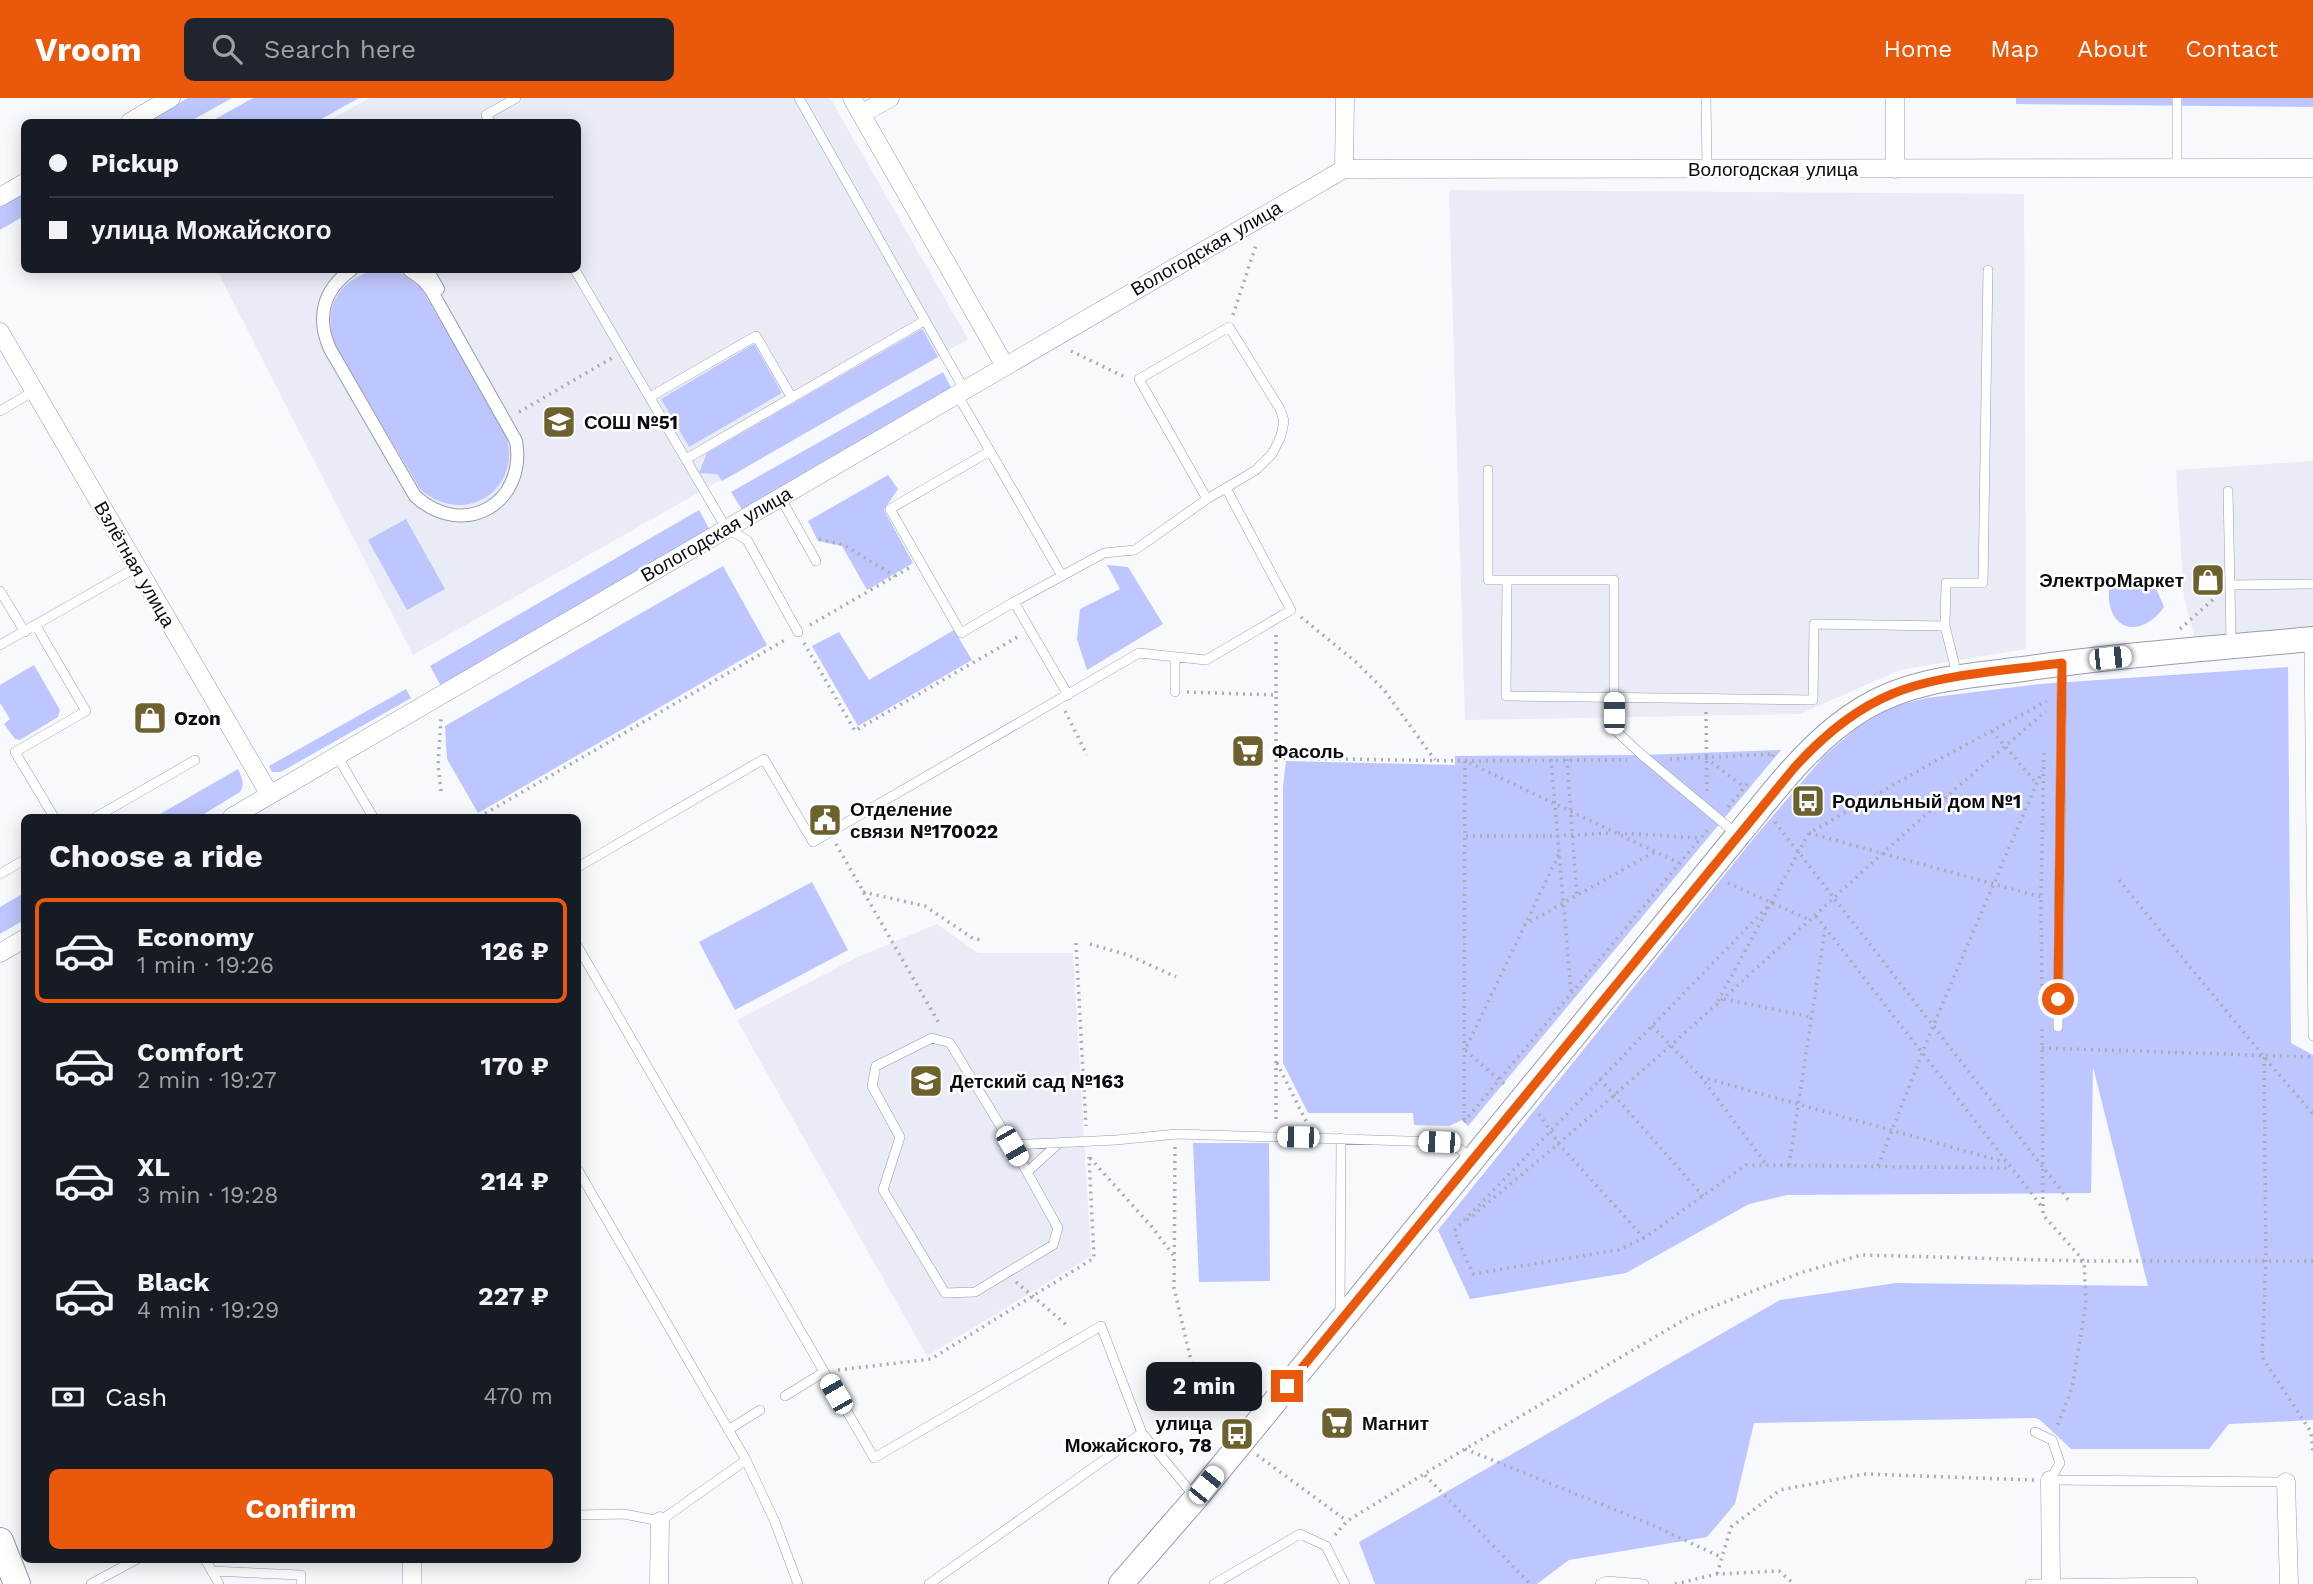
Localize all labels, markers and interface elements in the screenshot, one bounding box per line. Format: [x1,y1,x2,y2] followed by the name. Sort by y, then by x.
[184,18,674,81] search box
[35,30,142,69] text: Vroom
[208,30,246,68] icon: search
[264,34,416,64] text: Search here
[1884,35,1952,63] text: Home
[1990,35,2039,63] text: Map
[2077,35,2147,63] text: About
[2185,35,2278,63] text: Contact
[91,148,179,178] text: Pickup
[1688,158,1859,181] street label: Вологодская улица
[1127,196,1286,301] street label: Вологодская улица
[91,215,332,245] text: улица Можайского
[540,403,578,441] school or university icon: СОШ №51
[584,411,678,434] place label: СОШ №51
[637,482,796,587] street label: Вологодская улица
[89,497,180,632] street label: Взлётная улица
[2189,561,2227,599] shop icon: ЭлектроМаркет
[2039,569,2184,592] place label: ЭлектроМаркет
[2089,645,2132,671] car
[1604,692,1625,734] car
[131,699,169,737] shop icon: Ozon
[174,707,221,730] place label: Ozon
[1229,732,1267,770] supermarket icon: Фасоль
[1272,740,1344,763] place label: Фасоль
[1789,782,1827,820] bus stop icon: Родильный дом №1
[1832,790,2021,813] place label: Родильный дом №1
[850,798,998,843] place label: Отделение связи №170022
[806,801,844,839] public building icon: Отделение связи №170022
[49,837,263,875] text: Choose a ride
[53,919,116,982] icon: car
[137,922,254,952] text: Economy
[481,936,549,966] text: 126 ₽
[137,952,274,979] text: 1 min · 19:26
[2042,983,2074,1015] route start
[53,1034,116,1097] icon: car
[137,1037,243,1067] text: Comfort
[481,1051,549,1081] text: 170 ₽
[907,1062,945,1100] school or university icon: Детский сад №163
[137,1067,277,1094] text: 2 min · 19:27
[950,1070,1124,1093] place label: Детский сад №163
[993,1123,1032,1169] car
[1277,1126,1320,1148] car
[1418,1131,1461,1153] car
[53,1149,116,1212] icon: car
[137,1152,170,1182] text: XL
[480,1166,549,1196] text: 214 ₽
[137,1182,279,1209] text: 3 min · 19:28
[53,1264,116,1327] icon: car
[137,1267,209,1297] text: Black
[478,1281,549,1311] text: 227 ₽
[137,1297,279,1324] text: 4 min · 19:29
[1147,1362,1262,1410] callout: 2 min
[1271,1370,1303,1402] route end
[817,1371,856,1417] car
[1173,1373,1235,1400] text: 2 min
[49,1378,87,1416] icon: cash
[105,1382,167,1412] text: Cash
[484,1383,553,1410] text: 470 m
[1318,1404,1356,1442] supermarket icon: Магнит
[1065,1412,1212,1457] place label: улица Можайского, 78
[1362,1412,1429,1435] place label: Магнит
[1218,1415,1256,1453] bus stop icon: улица Можайского, 78
[1185,1462,1228,1508] car
[49,1469,553,1549] button: Confirm

